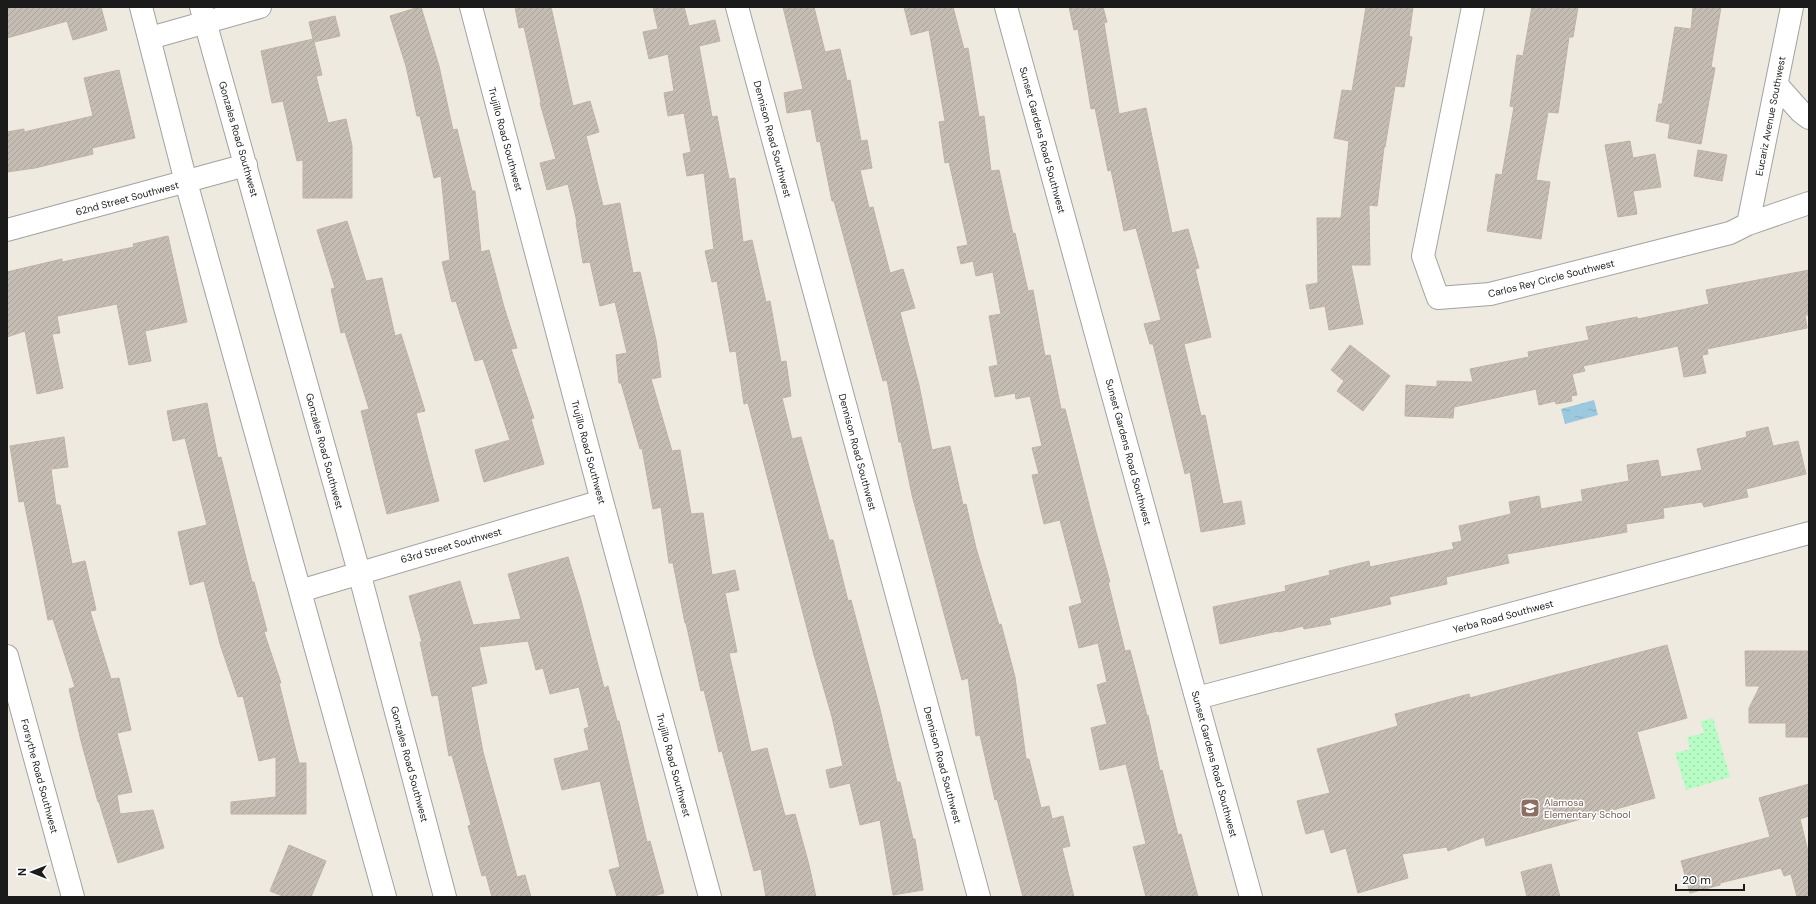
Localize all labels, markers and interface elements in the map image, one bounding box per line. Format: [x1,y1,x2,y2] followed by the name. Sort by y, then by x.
[1753,55,1788,177] street label: Eucariz Avenue Southwest
[1017,65,1068,215] street label: Sunset Gardens Road Southwest
[751,79,794,199] street label: Dennison Road Southwest
[216,80,261,199] street label: Gonzales Road Southwest
[485,86,526,193] street label: Trujillo Road Southwest
[74,178,180,219] street label: 62nd Street Southwest
[1487,256,1616,300] street label: Carlos Rey Circle Southwest
[1103,377,1154,527] street label: Sunset Gardens Road Southwest
[303,392,346,511] street label: Gonzales Road Southwest
[836,392,879,512] street label: Dennison Road Southwest
[568,399,609,506] street label: Trujillo Road Southwest
[399,525,503,566] street label: 63rd Street Southwest
[1451,597,1555,636] street label: Yerba Road Southwest
[1189,689,1240,839] street label: Sunset Gardens Road Southwest
[388,705,431,824] street label: Gonzales Road Southwest
[921,705,964,825] street label: Dennison Road Southwest
[653,712,694,819] street label: Trujillo Road Southwest
[18,717,61,835] street label: Forsythe Road Southwest
[1544,796,1631,821] place label: Alamosa Elementary School
[1519,797,1541,819] school or university icon: Alamosa Elementary School
[12,852,52,892] north arrow
[1676,866,1744,892] scale bar
[15,868,29,876] text: N
[1682,872,1711,888] text: 20 m

